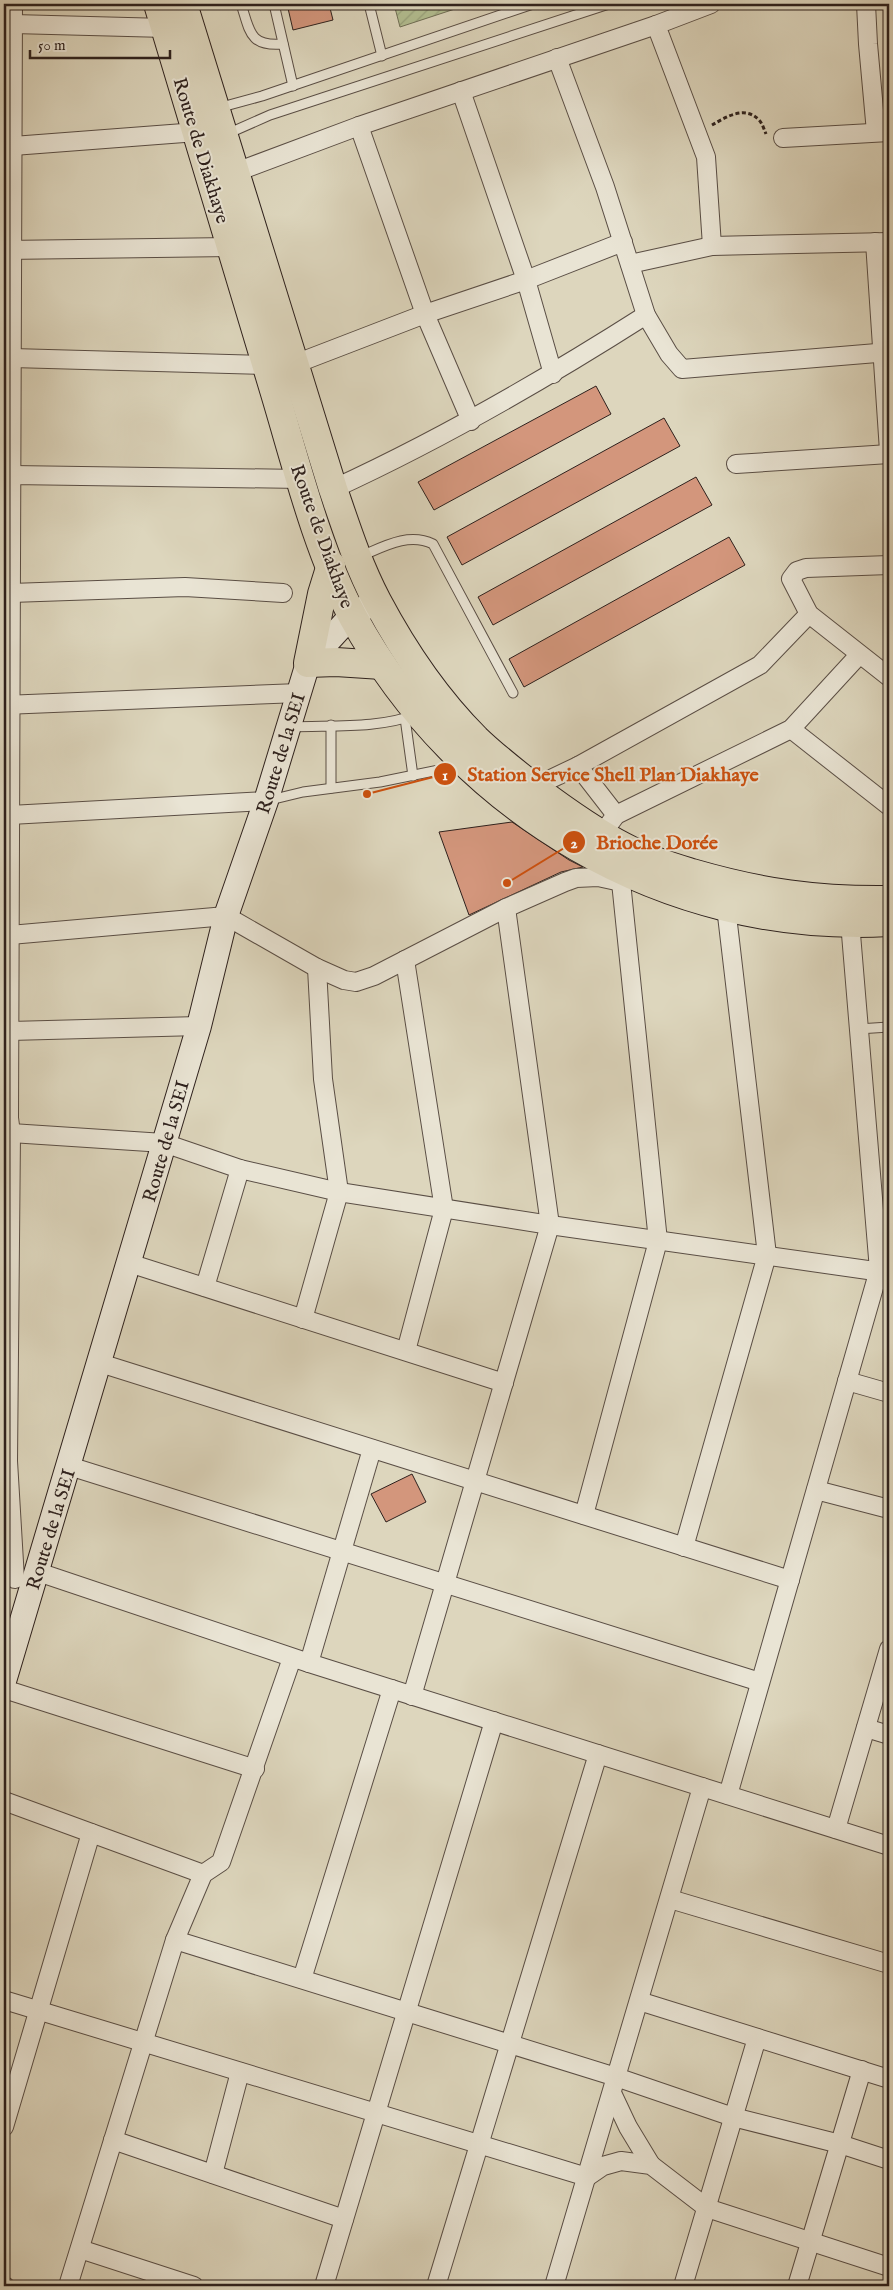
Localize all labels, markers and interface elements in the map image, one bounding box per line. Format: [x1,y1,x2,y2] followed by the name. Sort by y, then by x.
[30,28,170,60] scale bar
[38,36,66,55] text: 50 m
[166,75,234,227] street label: Route de Diakhaye
[284,461,358,612] street label: Route de Diakhaye
[252,690,312,817] street label: Route de la SEI
[432,757,768,792] callout: Station Service Shell Plan Diakhaye
[467,763,759,788] text: Station Service Shell Plan Diakhaye
[442,766,448,785] text: 1
[561,825,728,860] callout: Brioche Dorée
[596,831,719,856] text: Brioche Dorée
[570,834,578,853] text: 2
[138,1078,196,1205] street label: Route de la SEI
[22,1466,82,1593] street label: Route de la SEI

